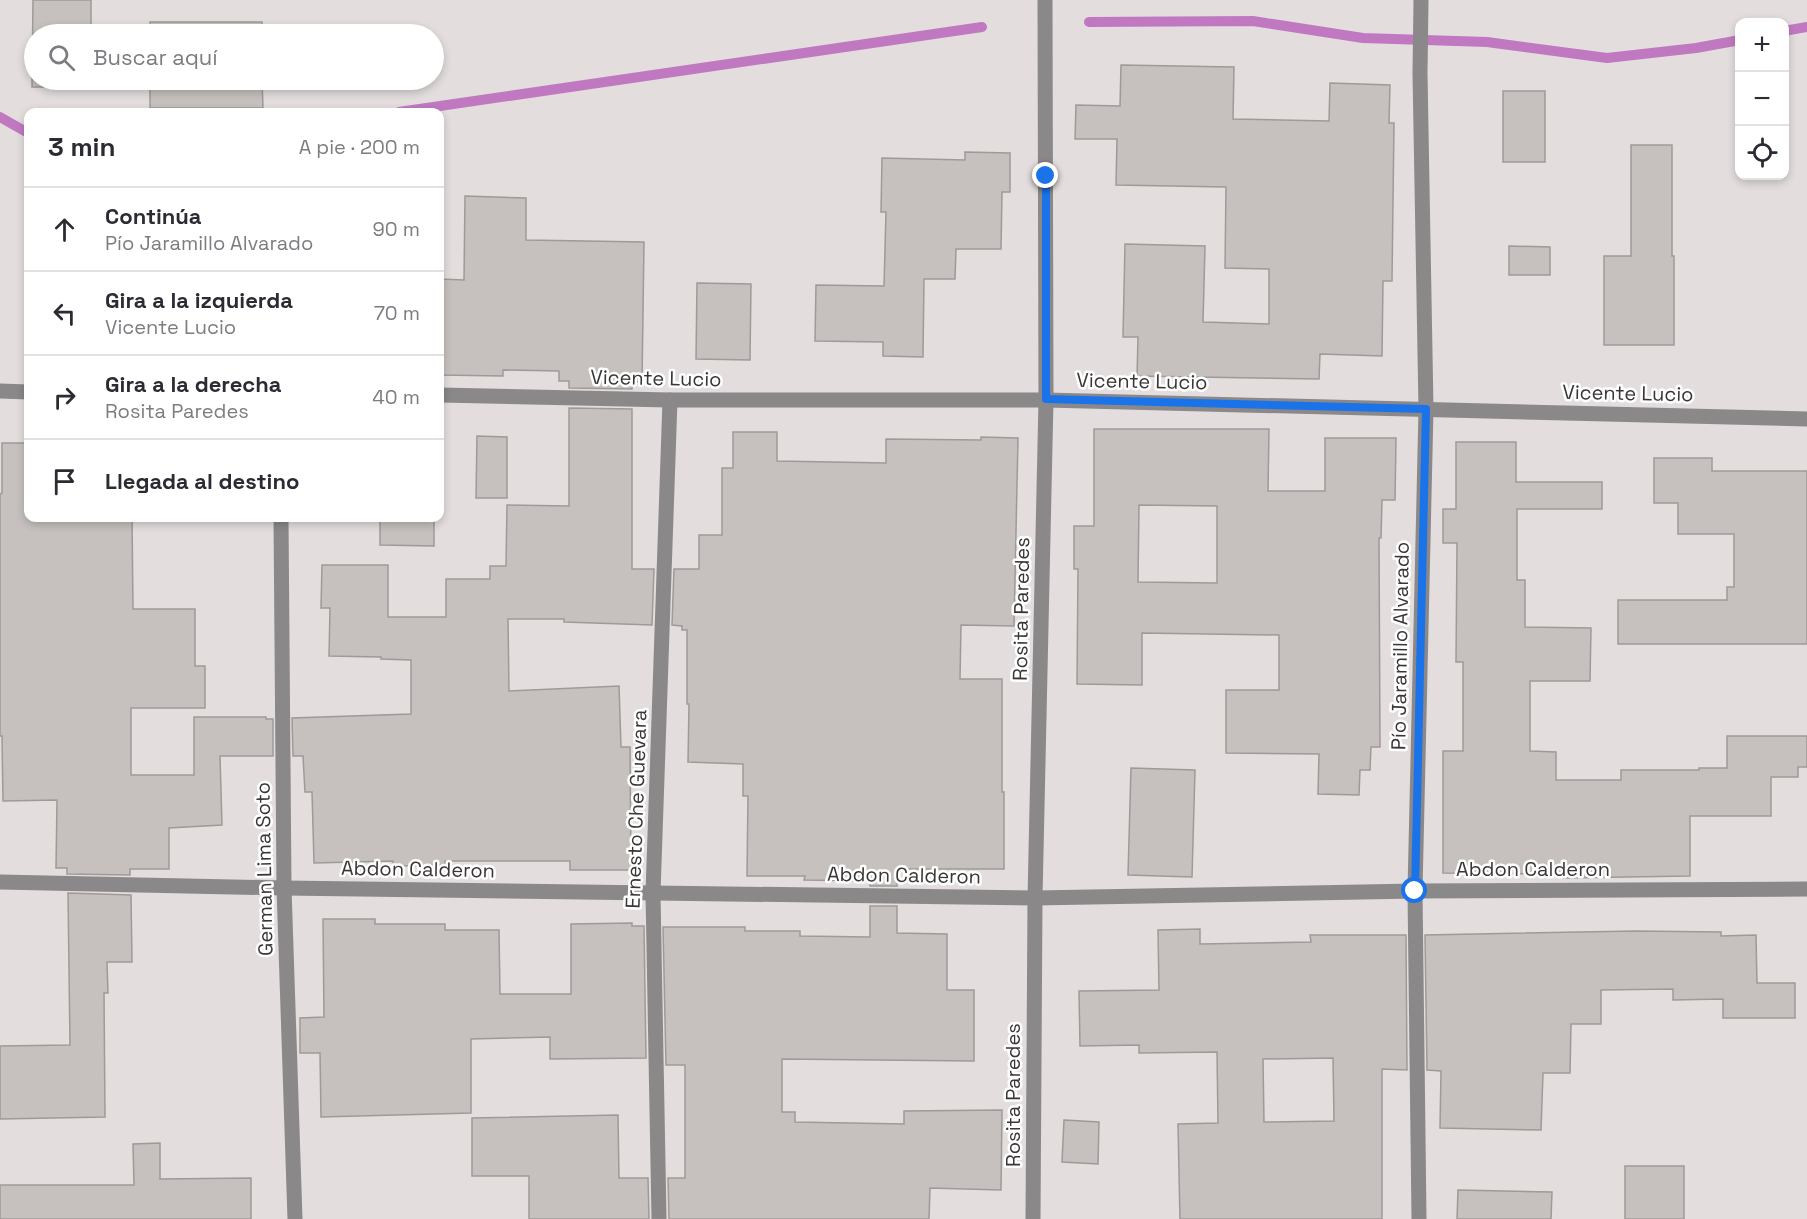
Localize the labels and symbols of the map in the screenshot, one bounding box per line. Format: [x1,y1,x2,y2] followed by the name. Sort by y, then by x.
[1032,162,1058,188] route end
[590,364,722,392] street label: Vicente Lucio
[1076,367,1208,395] street label: Vicente Lucio
[1562,379,1694,407] street label: Vicente Lucio
[1007,537,1035,681] street label: Rosita Paredes
[1385,542,1415,750] street label: Pío Jaramillo Alvarado
[620,709,652,909] street label: Ernesto Che Guevara
[249,782,279,956] street label: German Lima Soto
[341,855,495,883] street label: Abdon Calderon
[1456,856,1610,882] street label: Abdon Calderon
[827,861,981,889] street label: Abdon Calderon
[1401,877,1427,903] route start
[1000,1023,1026,1167] street label: Rosita Paredes

